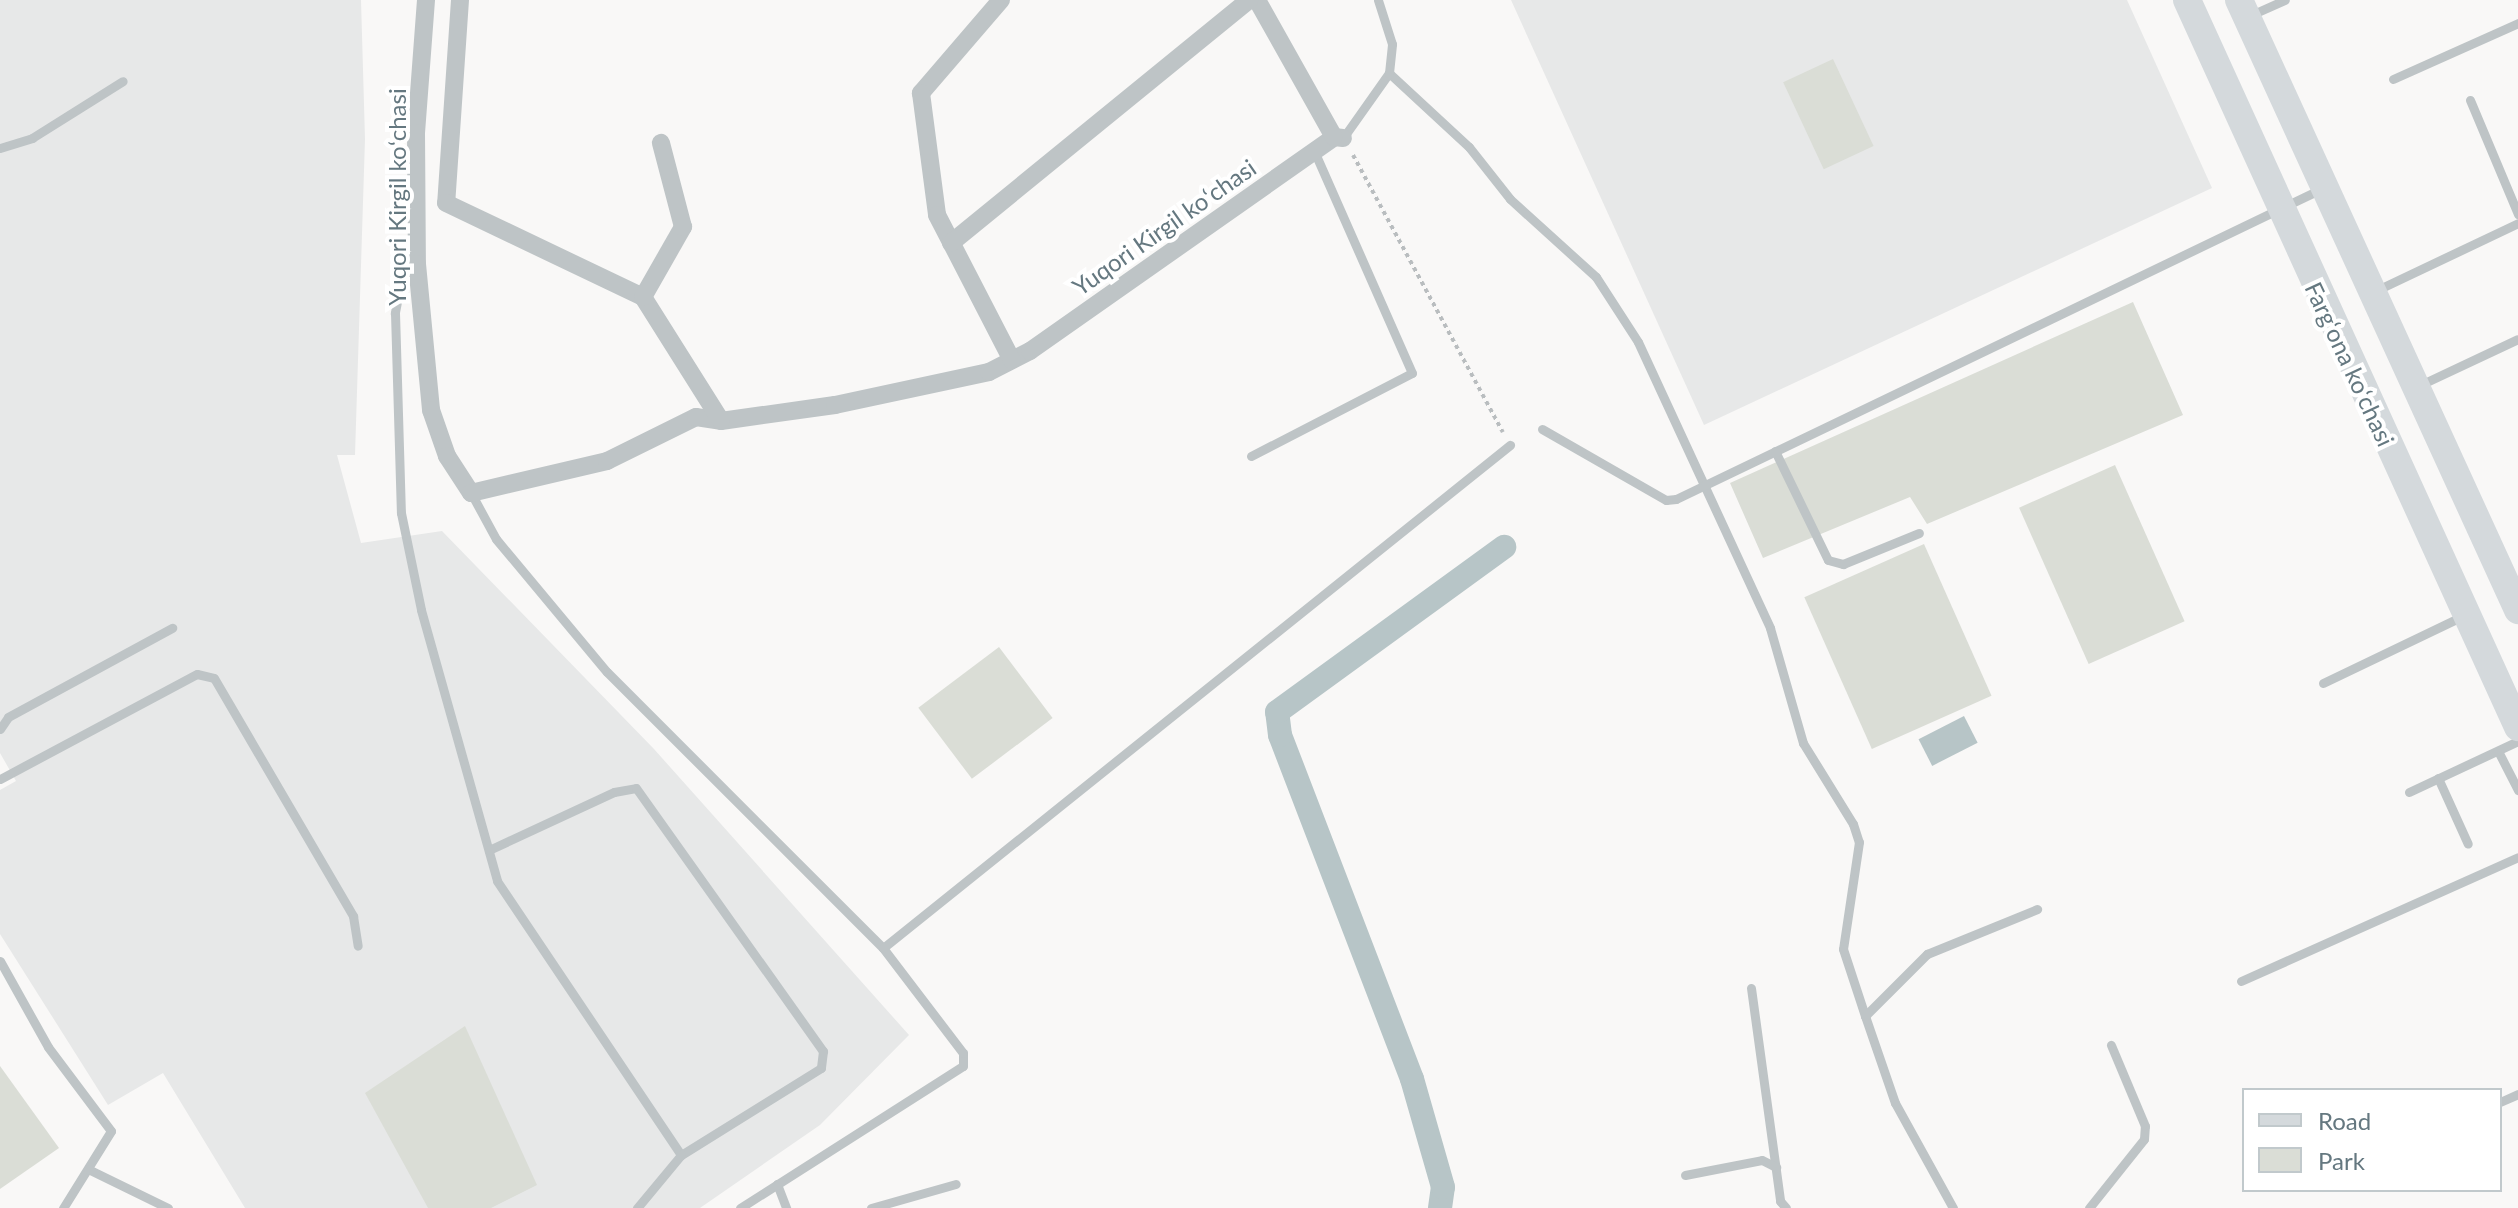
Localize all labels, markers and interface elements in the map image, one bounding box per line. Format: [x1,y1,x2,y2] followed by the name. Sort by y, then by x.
[383,88,411,306] street label: Yuqori Kirgil koʻchasi
[1067,153,1261,301] street label: Yuqori Kirgil koʻchasi
[2299,277,2401,451] street label: Fargʻona koʻchasi
[2242,1088,2502,1192] legend
[2318,1106,2371,1135] text: Road
[2318,1146,2365,1175] text: Park

